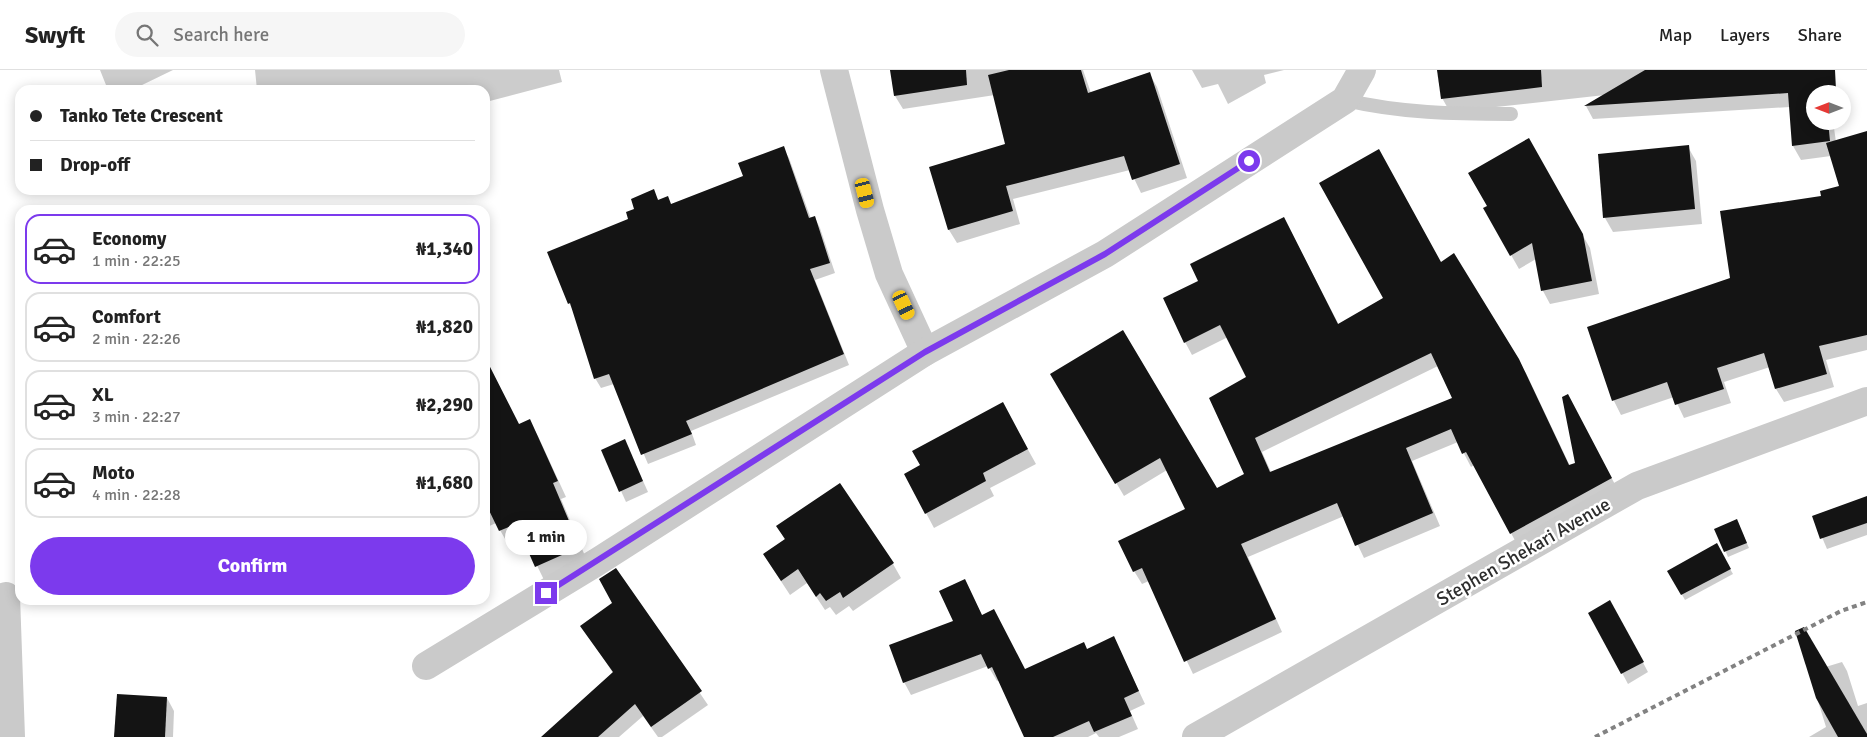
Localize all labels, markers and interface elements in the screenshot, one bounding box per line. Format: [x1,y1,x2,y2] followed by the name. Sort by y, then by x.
[115,12,465,57] search box
[25,20,85,50] text: Swyft
[133,21,161,49] icon: search
[173,23,269,47] text: Search here
[1659,24,1692,46] text: Map
[1720,24,1770,46] text: Layers
[1798,24,1842,46] text: Share
[1806,85,1851,130] north arrow
[1806,85,1851,130] map controls
[60,104,223,128] text: Tanko Tete Crescent
[1238,150,1260,172] route start
[60,153,130,177] text: Drop-off
[854,177,875,209] car
[32,227,77,272] icon: car
[92,227,166,251] text: Economy
[416,237,473,261] text: ₦1,340
[92,251,181,271] text: 1 min · 22:25
[890,288,917,322] car
[32,305,77,350] icon: car
[92,305,161,329] text: Comfort
[416,315,473,339] text: ₦1,820
[92,329,181,349] text: 2 min · 22:26
[32,383,77,428] icon: car
[92,383,114,407] text: XL
[416,393,473,417] text: ₦2,290
[92,407,181,427] text: 3 min · 22:27
[32,461,77,506] icon: car
[92,461,135,485] text: Moto
[416,471,473,495] text: ₦1,680
[92,485,181,505] text: 4 min · 22:28
[1432,492,1615,611] street label: Stephen Shekari Avenue
[505,520,587,556] callout: 1 min
[527,527,565,547] text: 1 min
[30,537,475,595] button: Confirm
[535,582,557,604] route end

